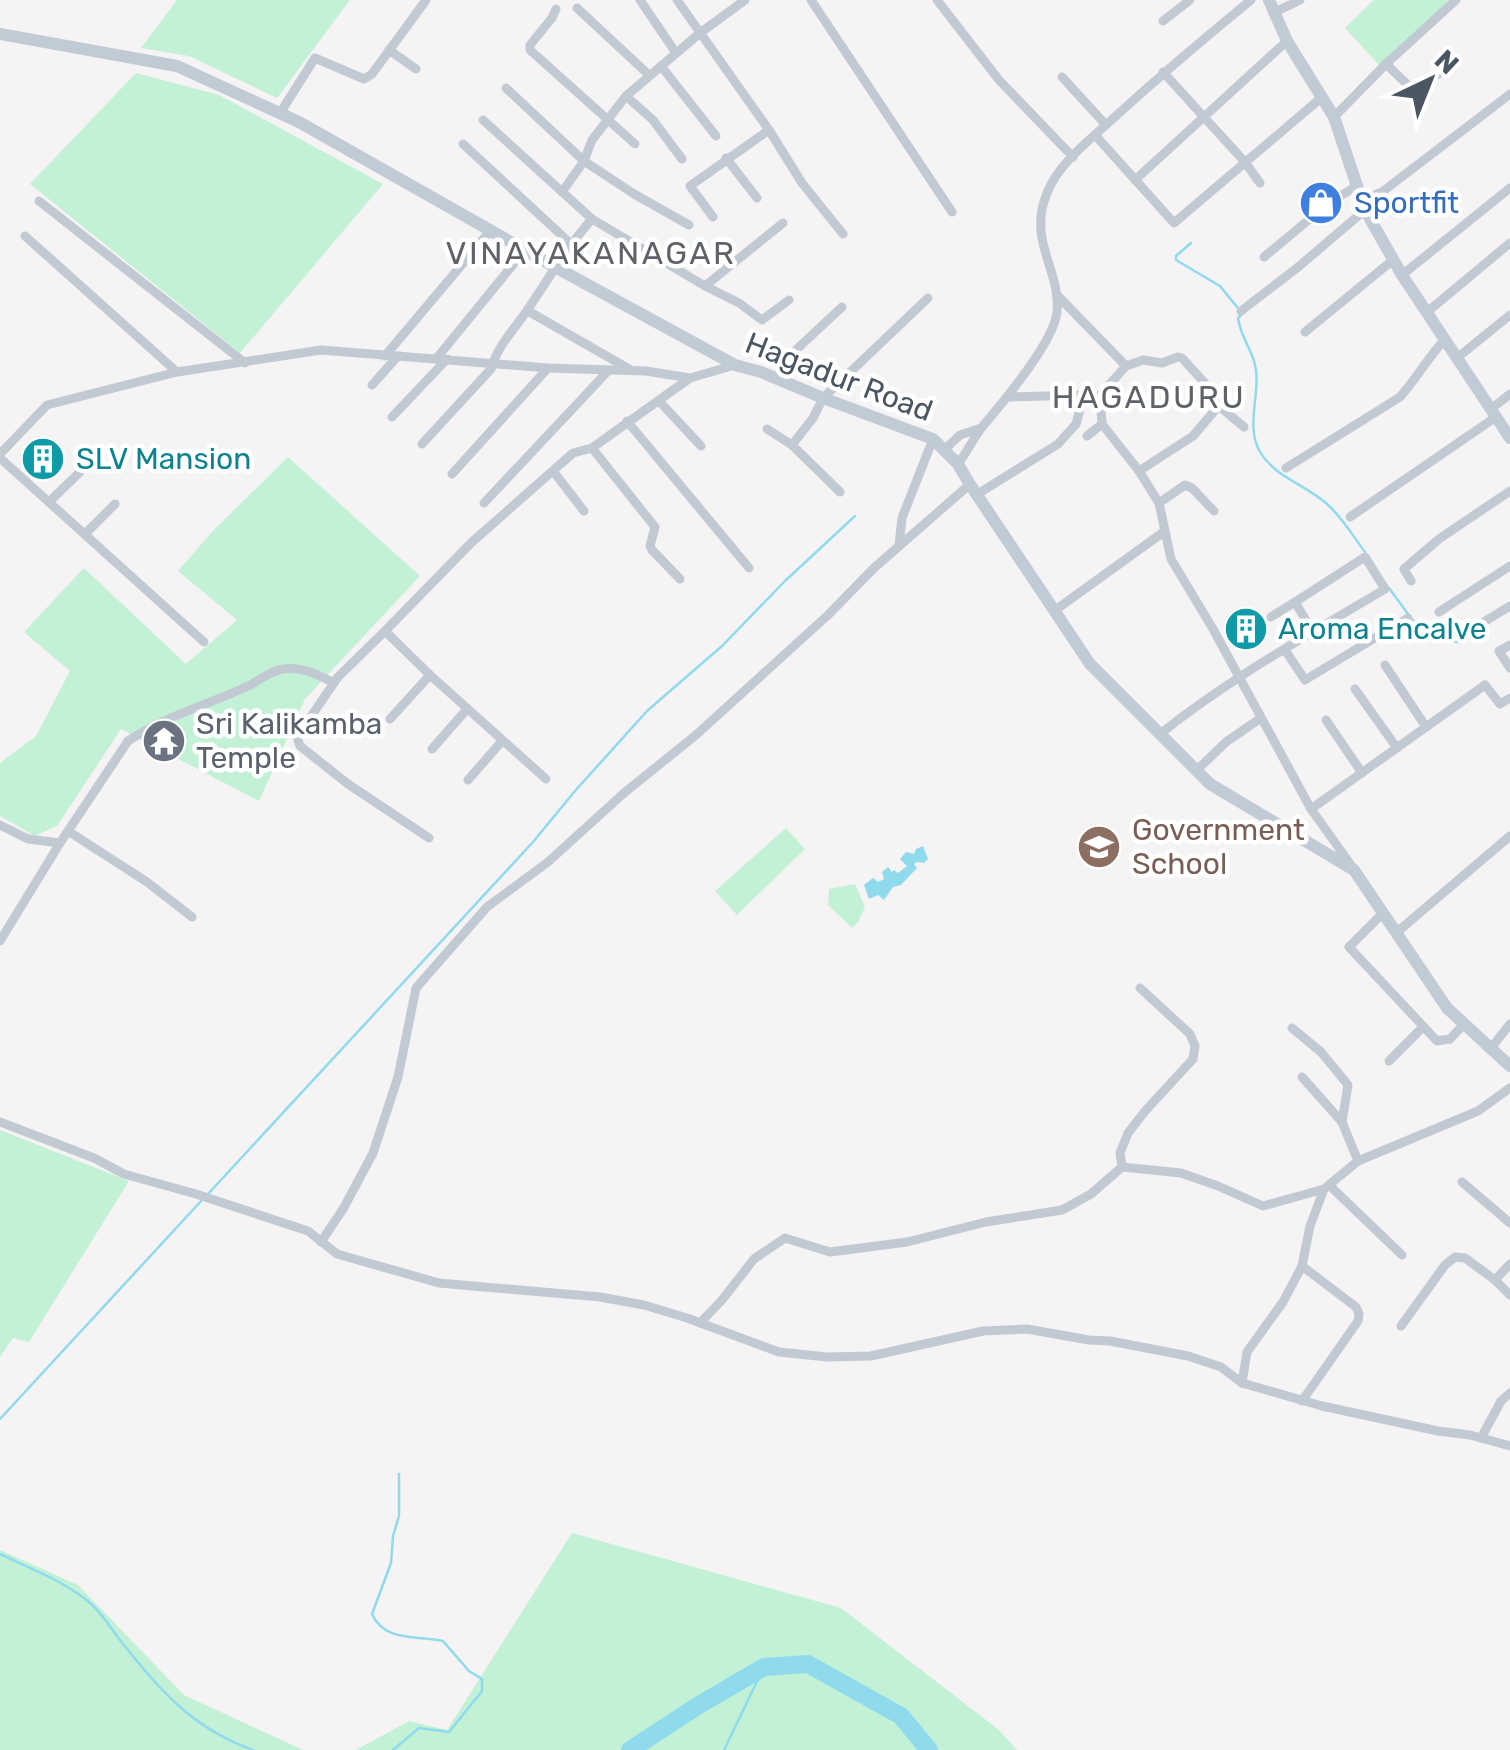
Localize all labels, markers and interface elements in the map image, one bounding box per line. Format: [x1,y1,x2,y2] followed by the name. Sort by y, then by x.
[1380,30,1480,130] north arrow
[1428,43,1465,81] text: N
[1298,180,1344,226] shop icon: Sportfit
[1354,185,1459,221] place label: Sportfit
[445,234,737,272] district label: VINAYAKANAGAR
[740,325,938,429] street label: Hagadur Road
[1052,378,1246,416] district label: HAGADURU
[20,436,66,482] building icon: SLV Mansion
[76,441,251,477] place label: SLV Mansion
[1223,606,1269,652] building icon: Aroma Encalve
[1278,611,1487,647] place label: Aroma Encalve
[196,706,382,776] place label: Sri Kalikamba Temple
[141,718,187,764] temple icon: Sri Kalikamba Temple
[1132,812,1305,882] place label: Government School
[1076,824,1122,870] school or university icon: Government School

